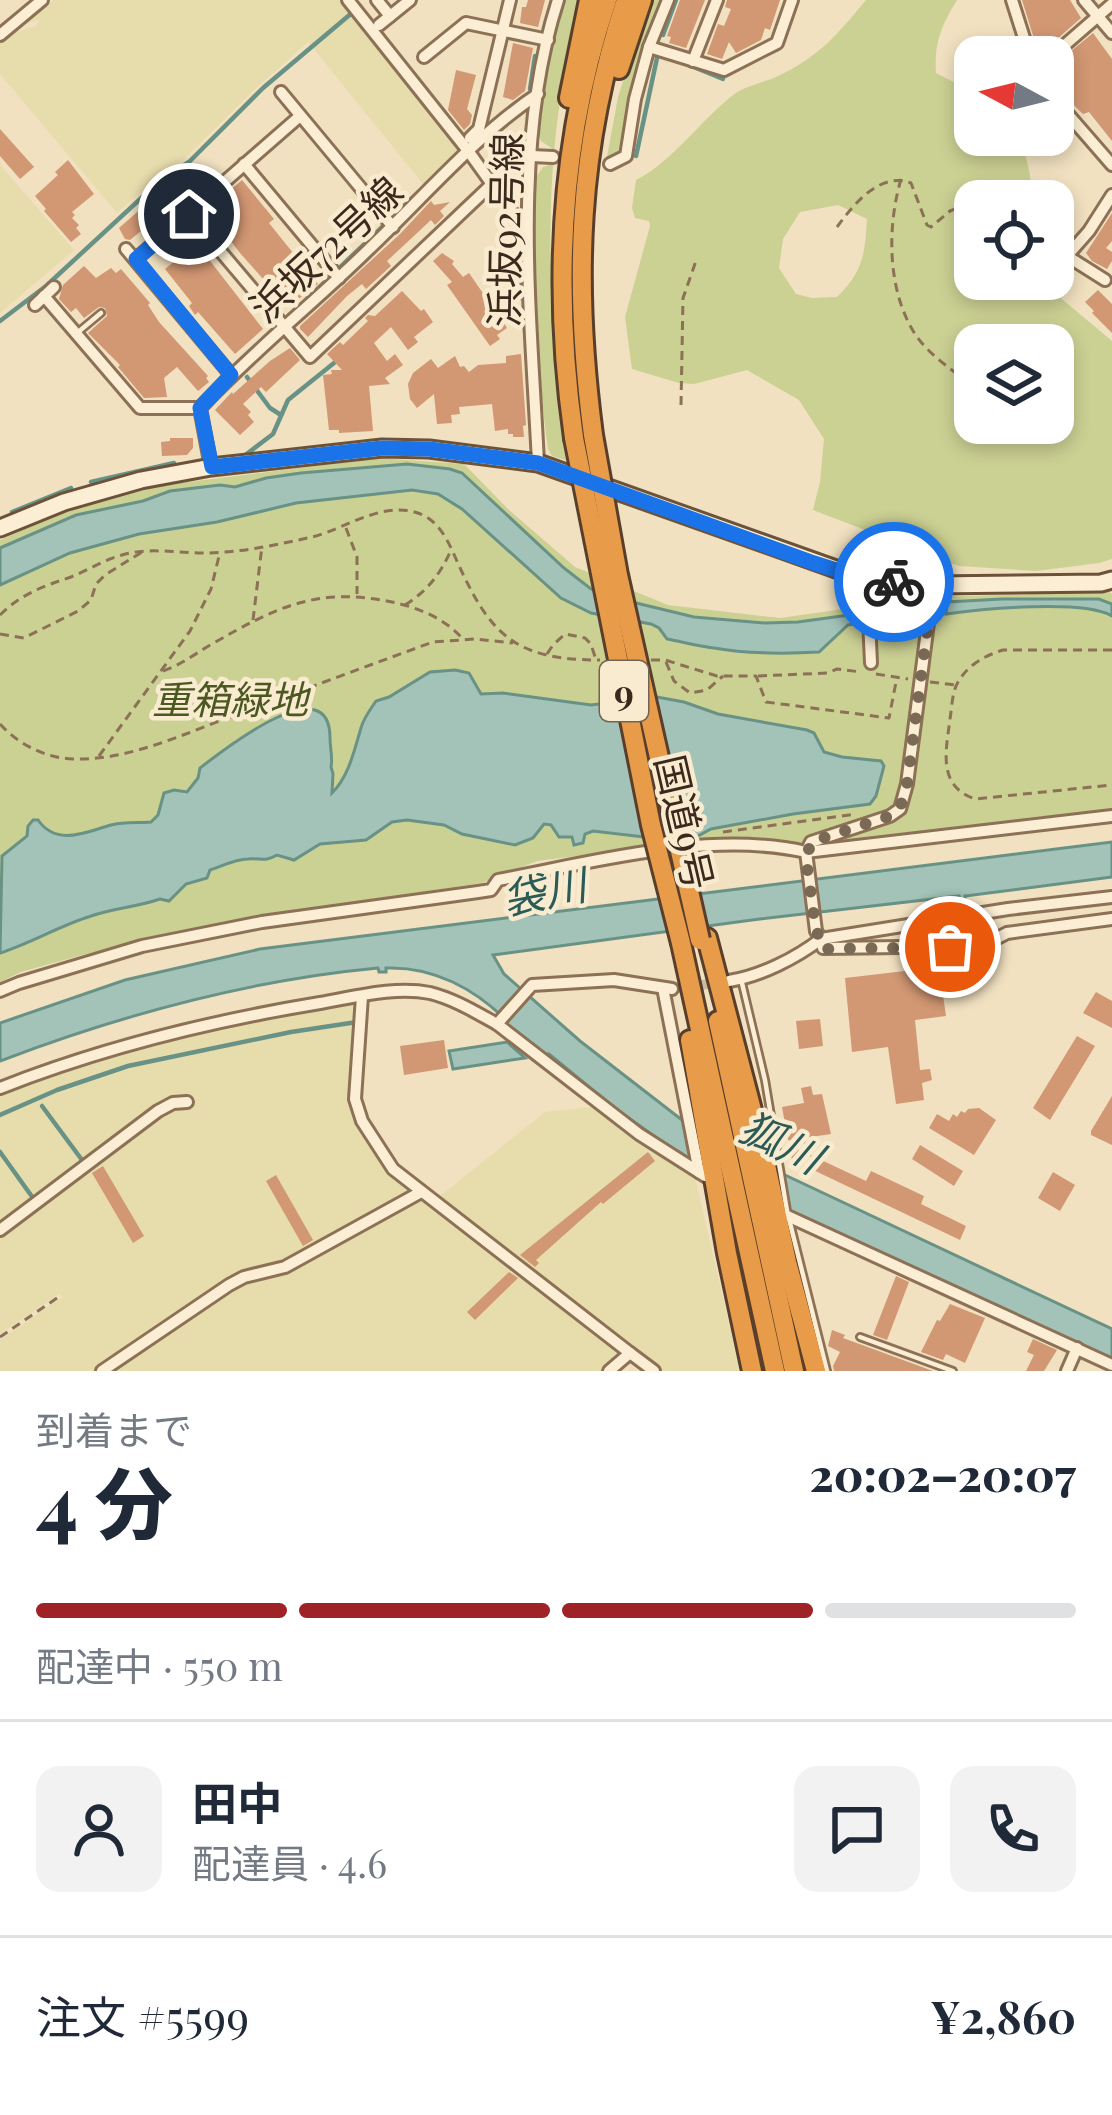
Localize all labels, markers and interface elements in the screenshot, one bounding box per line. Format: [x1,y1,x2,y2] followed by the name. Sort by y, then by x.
[954,36,1074,156] north arrow
[954,36,1074,444] map controls
[476,132,532,328] street label: 浜坂92号線
[138,163,240,265] pin
[238,164,412,332] street label: 浜坂72号線
[954,180,1074,300] button: locate
[156,181,222,247] icon: home
[954,324,1074,444] button: layers
[834,522,954,642] courier
[861,549,927,615] icon: bike
[600,661,648,721] road number: 9
[152,672,312,724] park label: 重箱緑地
[645,749,727,895] street label: 国道9号
[497,854,594,926] water label: 袋川
[899,896,1001,998] pin
[917,914,983,980] icon: bag
[732,1097,836,1186] water label: 狐川
[36,1403,192,1455] text: 到着まで
[810,1443,1076,1503] text: 20:02–20:07
[36,1449,173,1553] text: 4 分
[36,1639,283,1691] text: 配達中 · 550 m
[36,1766,162,1892] button: person
[794,1766,920,1892] button: chat
[950,1766,1076,1892] button: phone
[192,1771,282,1831] text: 田中
[192,1836,387,1888] text: 配達員 · 4.6
[36,1985,249,2045] text: 注文 #5599
[930,1985,1076,2045] text: ¥2,860

